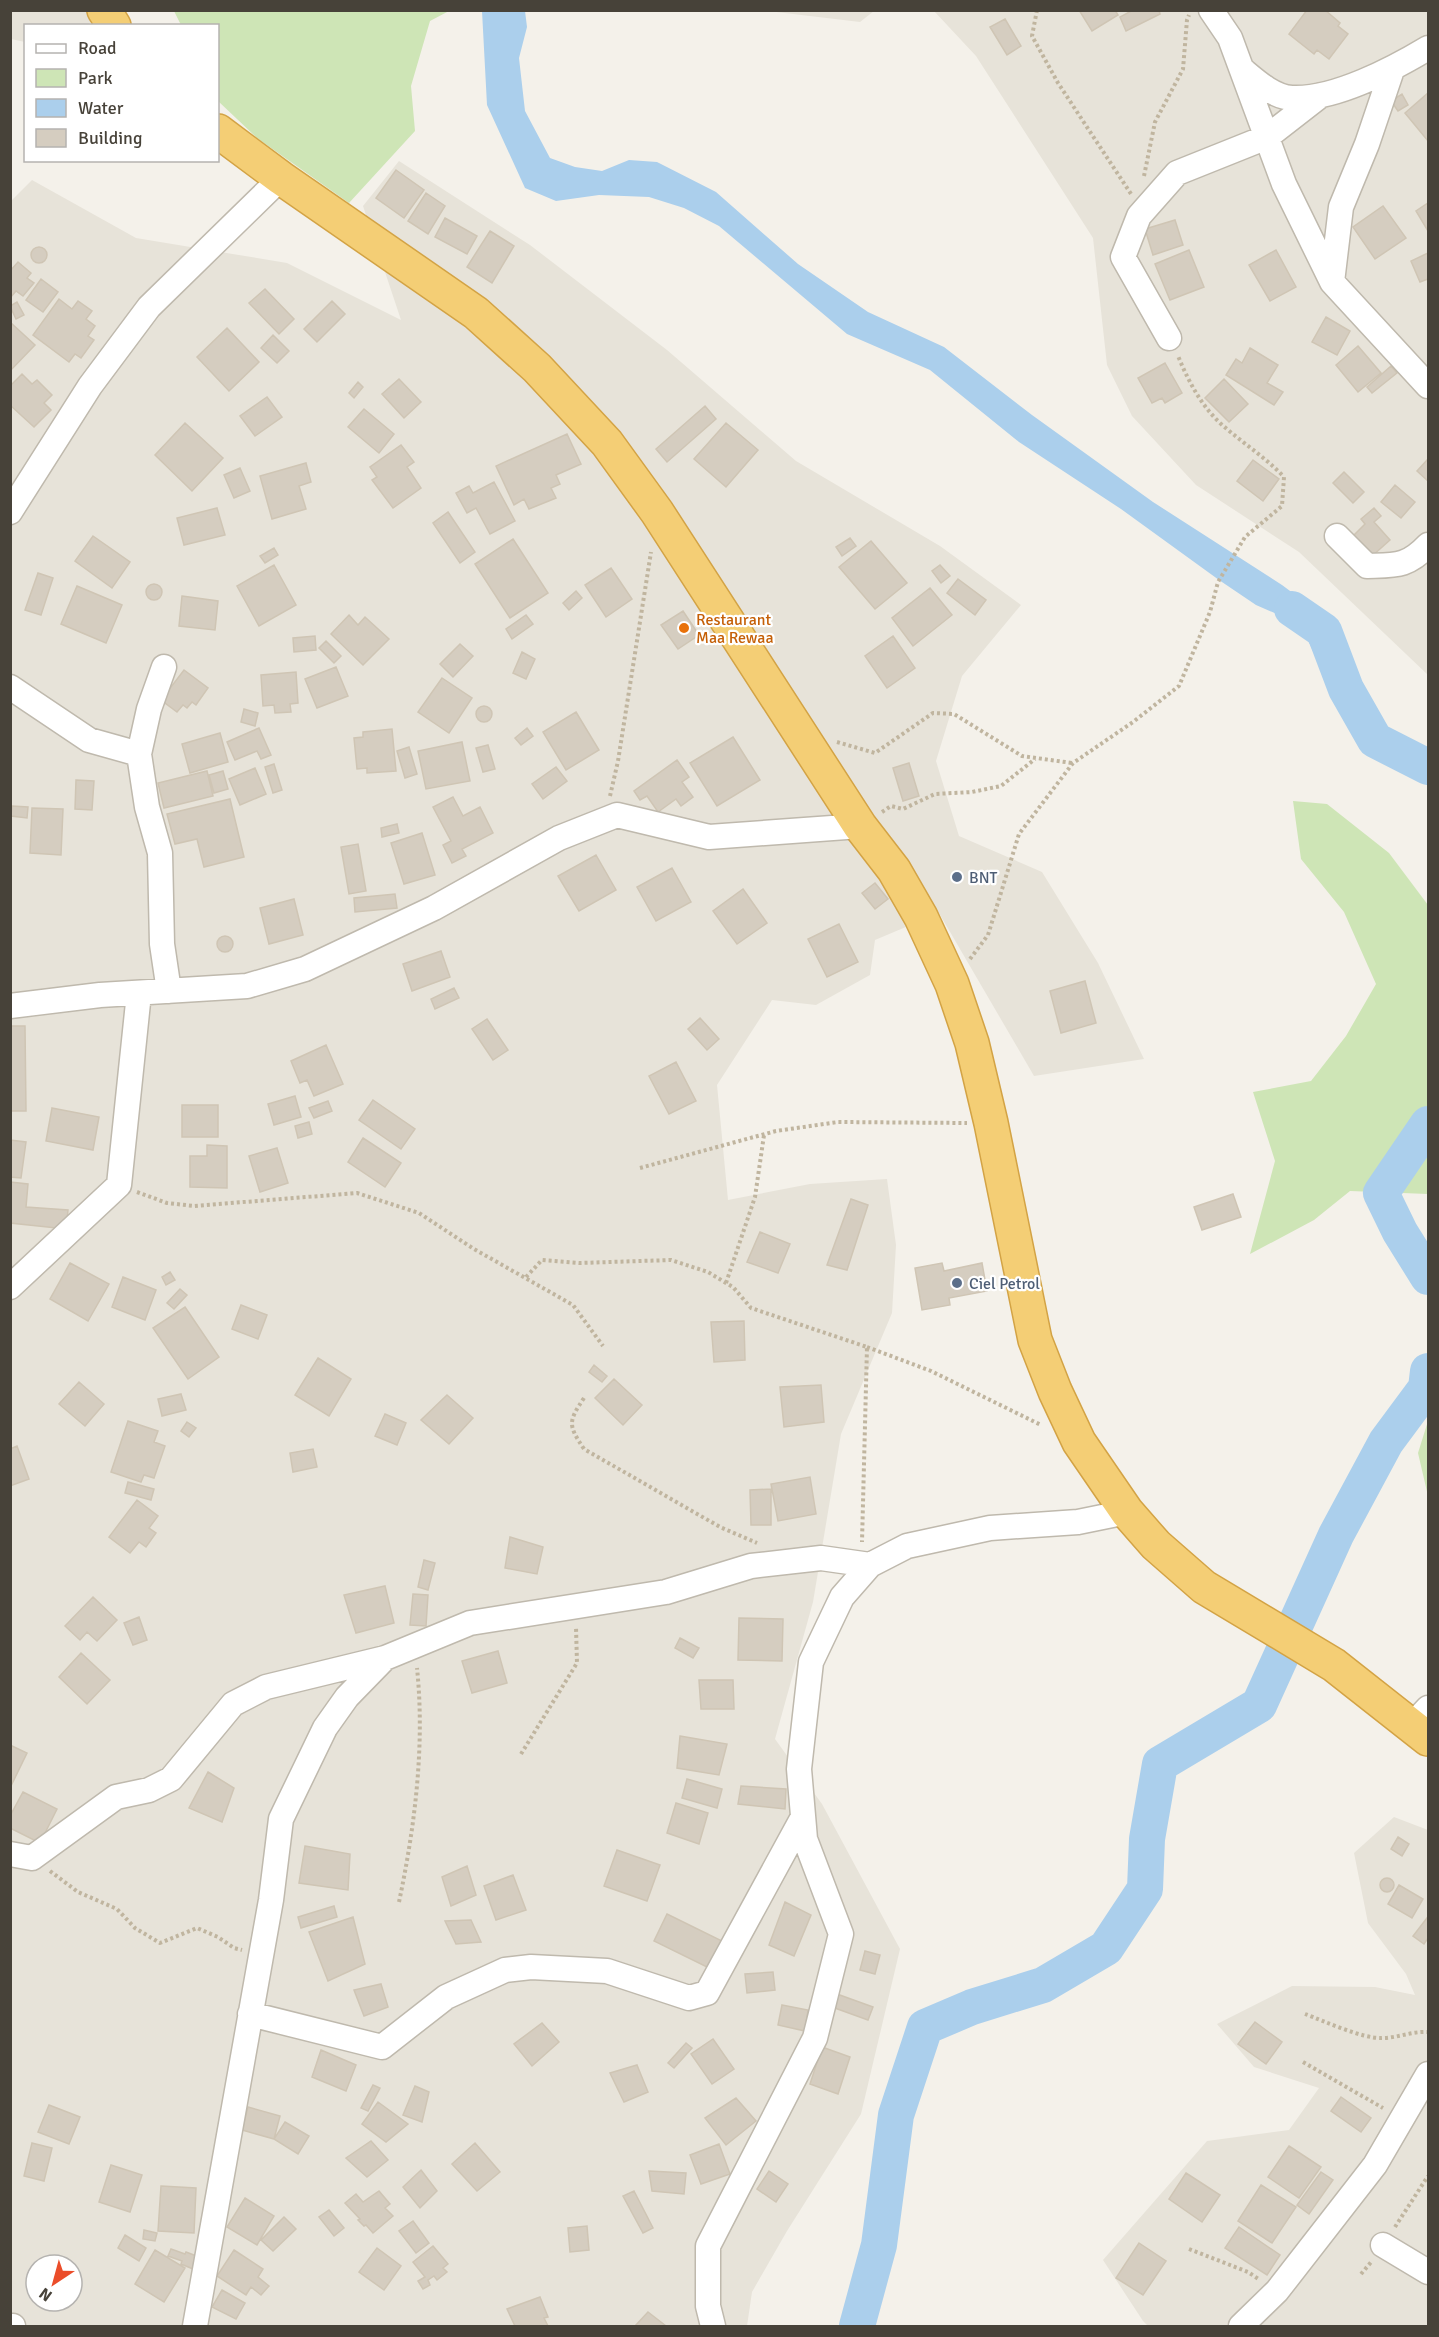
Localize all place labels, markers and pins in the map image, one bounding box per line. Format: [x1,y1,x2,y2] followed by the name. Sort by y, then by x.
[696,610,774,648] place label: Restaurant Maa Rewaa
[677,621,691,635] marker: Restaurant Maa Rewaa
[969,868,998,888] place label: BNT
[950,870,964,884] marker: BNT
[969,1274,1040,1294] place label: Ciel Petrol
[950,1276,964,1290] marker: Ciel Petrol

